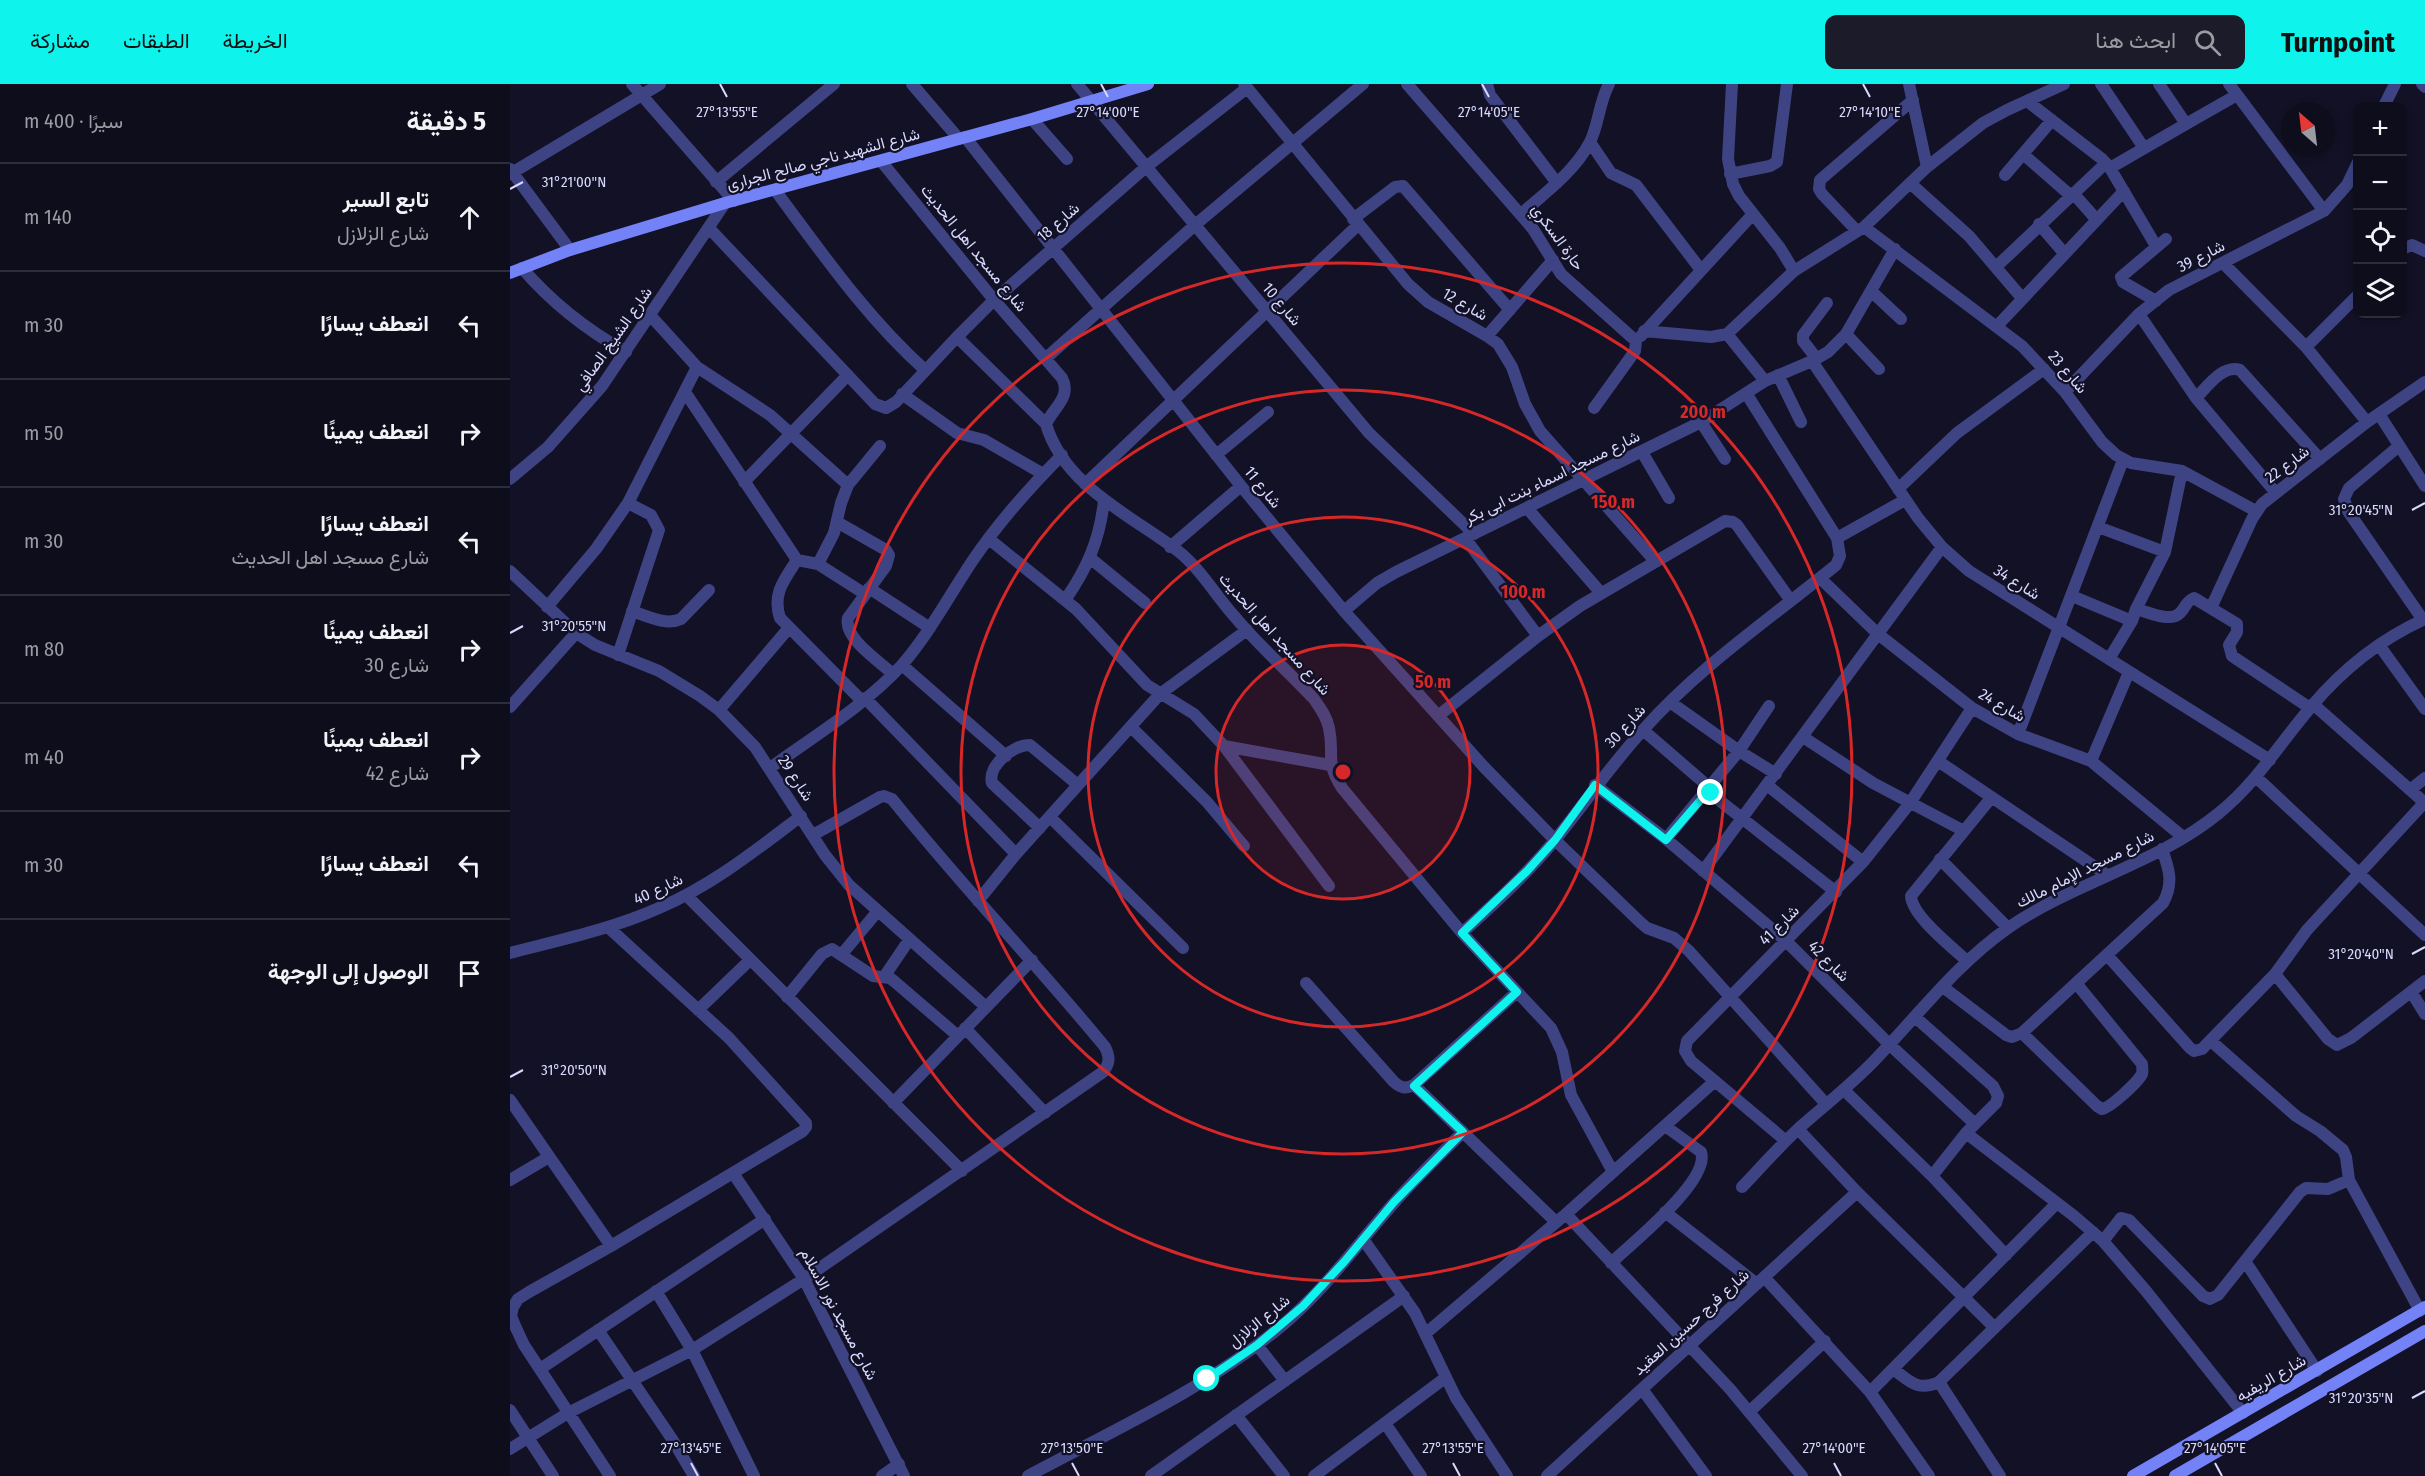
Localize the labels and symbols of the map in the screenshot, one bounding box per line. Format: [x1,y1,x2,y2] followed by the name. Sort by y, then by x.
[2281,102,2335,156] north arrow
[696,103,758,121] text: 27°13'55"E
[1076,103,1140,121] text: 27°14'00"E
[1458,103,1520,121] text: 27°14'05"E
[1839,103,1901,121] text: 27°14'10"E
[724,124,923,198] street label: شارع الشهيد ناجي صالح الجرارى
[542,173,606,191] text: 31°21'00"N
[915,181,1031,317] street label: شارع مسجد اهل الحديث
[1033,198,1084,247] street label: شارع 18
[1524,200,1589,277] street label: حارة السكري
[2174,236,2229,278] street label: شارع 39
[1257,279,1306,331] street label: شارع 10
[570,283,659,397] street label: شارع الشيخ الصافي
[1438,283,1491,326] street label: شارع 12
[2043,347,2092,398] street label: شارع 23
[1679,401,1726,423] text: 200 m
[1460,426,1644,530] street label: شارع مسجد اسماء بنت ابى بكر
[2261,441,2314,488] street label: شارع 22
[1239,462,1286,513] street label: شارع 11
[1591,491,1635,513] text: 150 m
[2329,501,2393,519] text: 31°20'45"N
[1989,560,2044,605] street label: شارع 34
[1214,569,1335,700] street label: شارع مسجد اهل الحديث
[1501,581,1545,603] text: 100 m
[542,617,606,635] text: 31°20'55"N
[1415,671,1451,693] text: 50 m
[1974,684,2029,728] street label: شارع 24
[1601,701,1651,753] street label: شارع 30
[773,752,818,806] street label: شارع 29
[1333,762,1353,782] centre of rings
[1697,779,1723,805] route end
[2013,826,2158,914] street label: شارع مسجد الإمام مالك
[630,869,686,910] street label: شارع 40
[1755,901,1804,950] street label: شارع 41
[1803,936,1854,987] street label: شارع 42
[2328,945,2394,963] text: 31°20'40"N
[541,1061,607,1079] text: 31°20'50"N
[794,1245,882,1384] street label: شارع مسجد نور الاسلام
[1629,1265,1754,1381] street label: شارع فرج حسين العقيد
[1224,1290,1295,1353] street label: شارع الزلازل
[2233,1350,2310,1407] street label: شارع الريفيه
[1193,1365,1219,1391] route start
[2329,1389,2393,1407] text: 31°20'35"N
[660,1439,722,1457] text: 27°13'45"E
[1041,1439,1103,1457] text: 27°13'50"E
[1422,1439,1484,1457] text: 27°13'55"E
[1802,1439,1866,1457] text: 27°14'00"E
[2184,1439,2246,1457] text: 27°14'05"E

